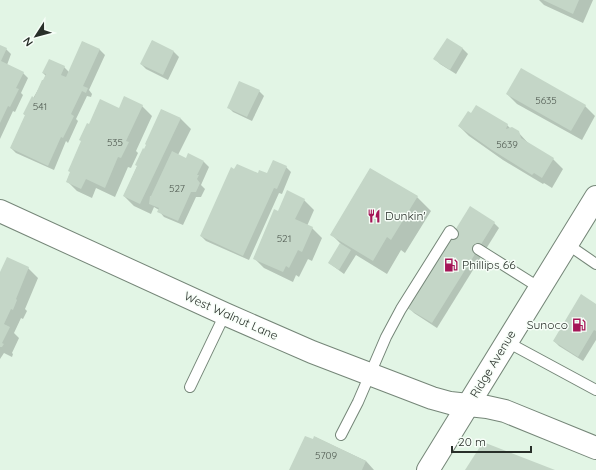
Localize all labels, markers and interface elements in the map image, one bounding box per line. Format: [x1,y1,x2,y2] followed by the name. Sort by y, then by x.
[16,16,56,56] north arrow
[20,34,36,49] text: N
[535,94,557,107] house number: 5635
[33,100,47,113] house number: 541
[107,136,123,149] house number: 535
[496,138,518,151] house number: 5639
[169,182,185,195] house number: 527
[366,208,382,224] restaurant icon: Dunkin'
[385,208,426,223] place label: Dunkin'
[277,232,291,245] house number: 521
[443,257,459,273] fuel station icon: Phillips 66
[462,257,516,272] place label: Phillips 66
[182,288,281,343] street label: West Walnut Lane
[527,317,568,332] place label: Sunoco
[571,317,587,333] fuel station icon: Sunoco
[467,327,519,400] street label: Ridge Avenue
[452,428,531,454] scale bar
[458,434,486,449] text: 20 m
[315,449,337,462] house number: 5709

